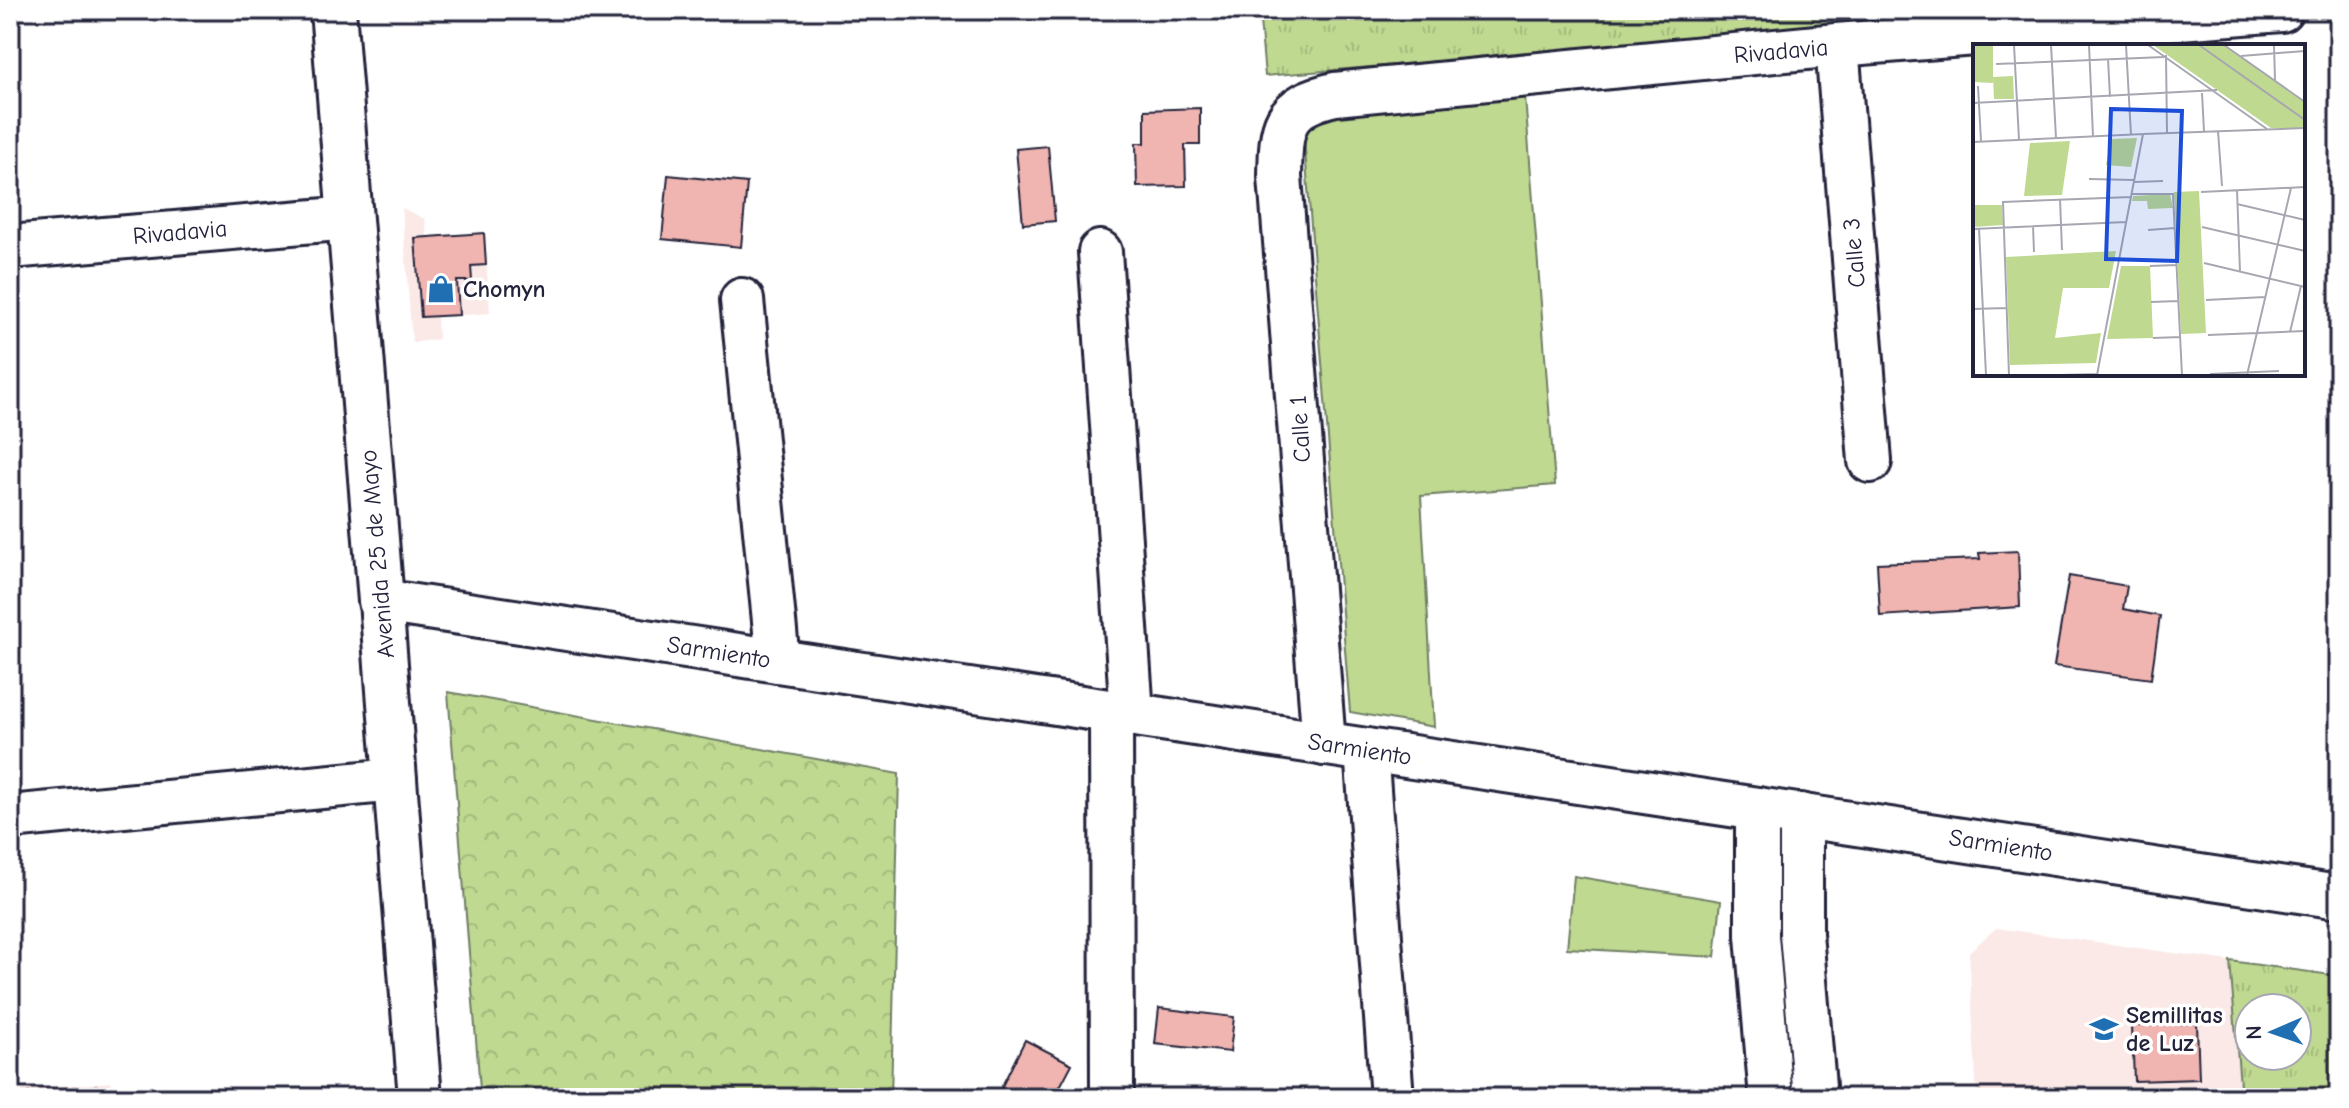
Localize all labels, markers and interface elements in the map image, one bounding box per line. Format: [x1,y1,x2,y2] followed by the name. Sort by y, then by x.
[1733,33,1829,69] street label: Rivadavia
[1973,44,2305,376] inset map
[132,214,228,250] street label: Rivadavia
[1837,217,1871,289] street label: Calle 3
[426,274,456,304] shop icon: Chomyn
[463,275,546,303] place label: Chomyn
[1284,395,1316,463] street label: Calle 1
[354,449,400,659] street label: Avenida 25 de Mayo
[665,630,773,674] street label: Sarmiento
[1306,727,1414,771] street label: Sarmiento
[1947,823,2055,867] street label: Sarmiento
[2233,992,2313,1072] north arrow
[2126,1001,2223,1057] place label: Semillitas de Luz
[2089,1014,2119,1044] school or university icon: Semillitas de Luz
[2241,1025,2267,1040] text: N

